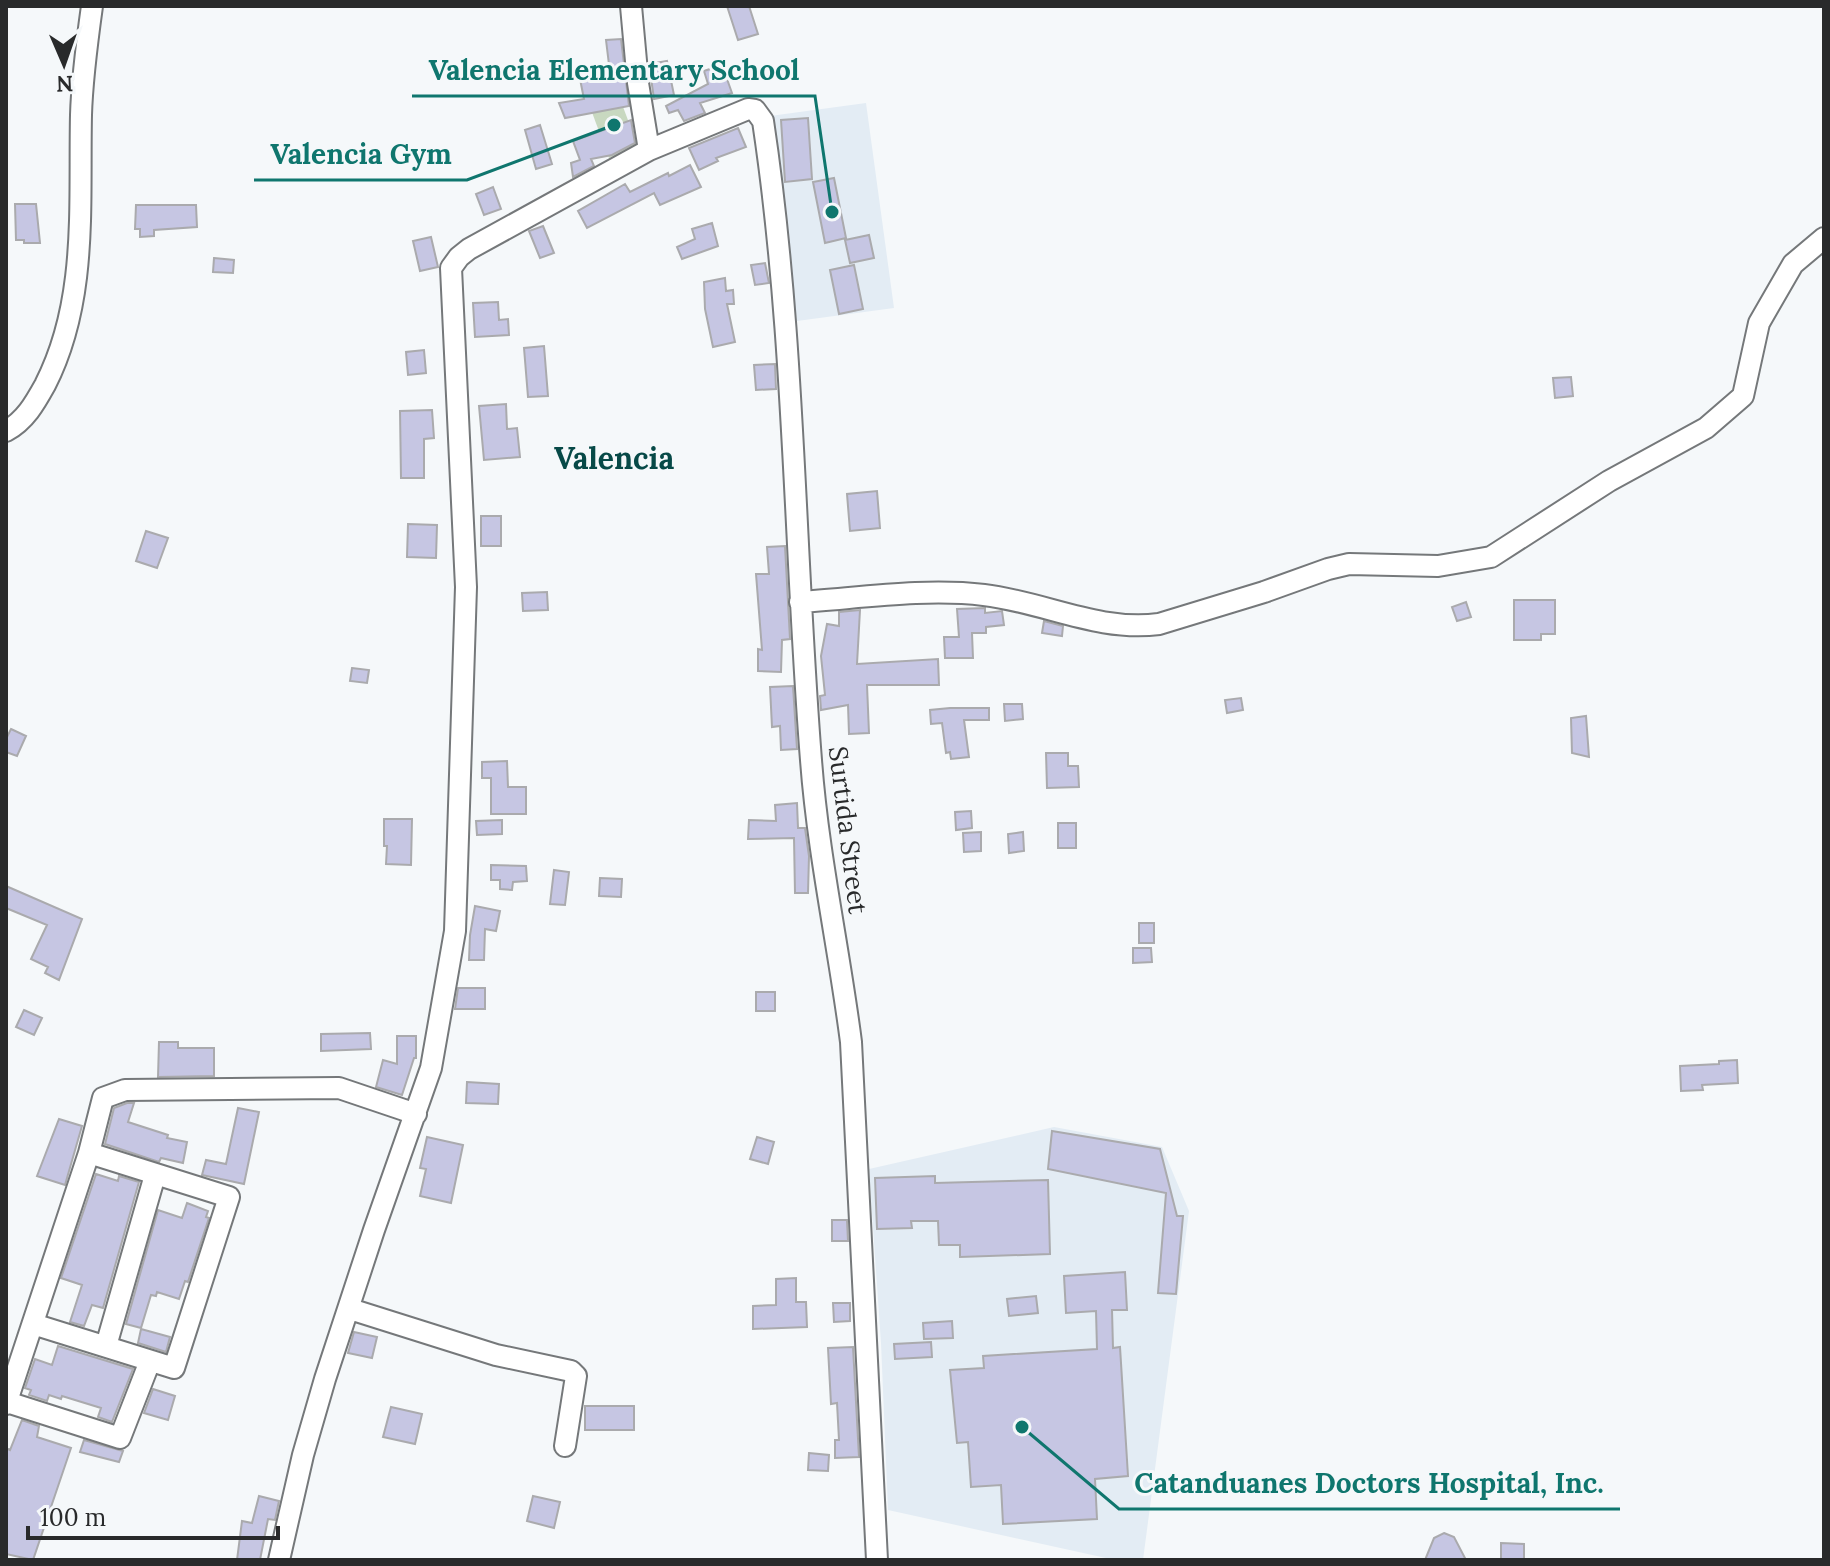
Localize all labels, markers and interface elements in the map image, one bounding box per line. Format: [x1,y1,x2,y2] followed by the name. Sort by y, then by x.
[24,24,104,104] north arrow
[412,44,815,96] callout: Valencia Elementary School
[428,52,800,88] text: Valencia Elementary School
[56,70,74,98] text: N
[254,128,467,180] callout: Valencia Gym
[270,136,452,172] text: Valencia Gym
[554,439,674,477] district label: Valencia
[822,744,875,916] street label: Surtida Street
[1119,1457,1620,1509] callout: Catanduanes Doctors Hospital, Inc.
[1134,1465,1604,1501] text: Catanduanes Doctors Hospital, Inc.
[28,1490,278,1540] scale bar
[40,1502,106,1533] text: 100 m

